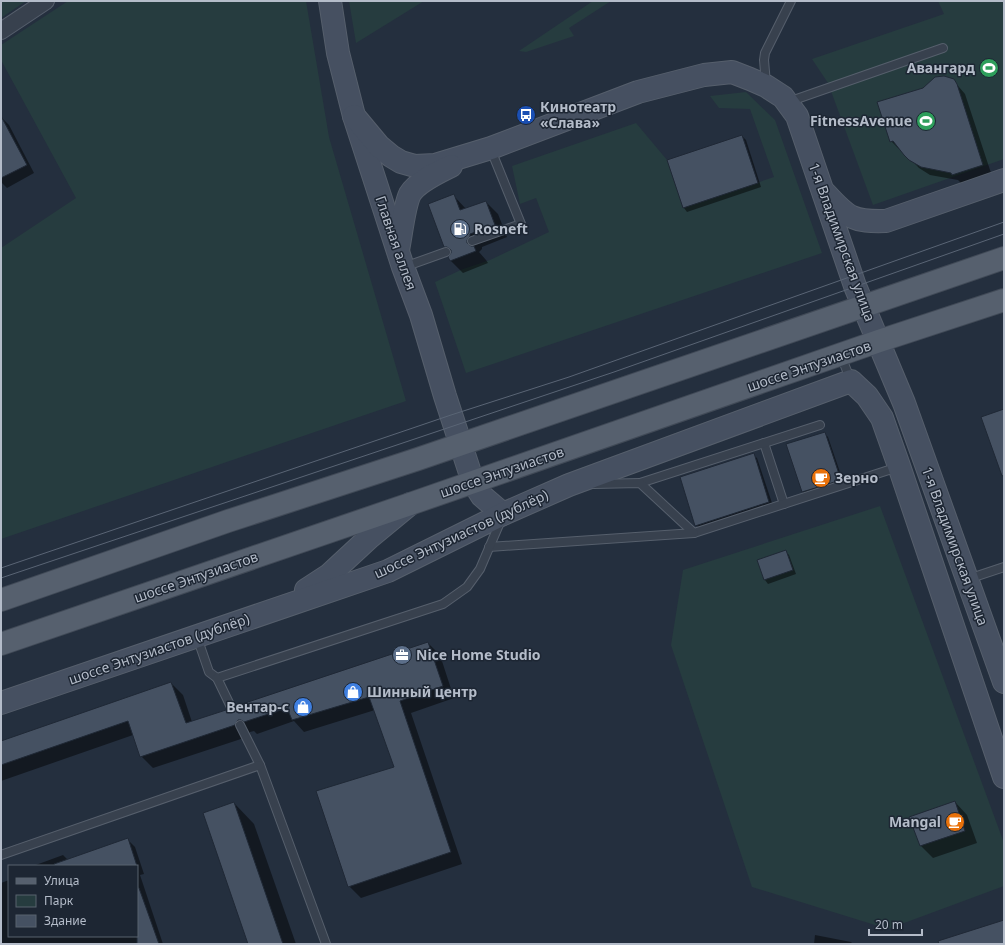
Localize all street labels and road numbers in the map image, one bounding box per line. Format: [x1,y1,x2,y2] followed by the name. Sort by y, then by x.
[805,160,880,324] street label: 1-я Владимирская улица
[371,193,422,293] street label: Главная аллея
[744,335,873,396] street label: шоссе Энтузиастов
[437,441,566,502] street label: шоссе Энтузиастов
[918,464,993,628] street label: 1-я Владимирская улица
[371,485,551,582] street label: шоссе Энтузиастов (дублёр)
[131,546,260,607] street label: шоссе Энтузиастов
[66,609,252,688] street label: шоссе Энтузиастов (дублёр)

